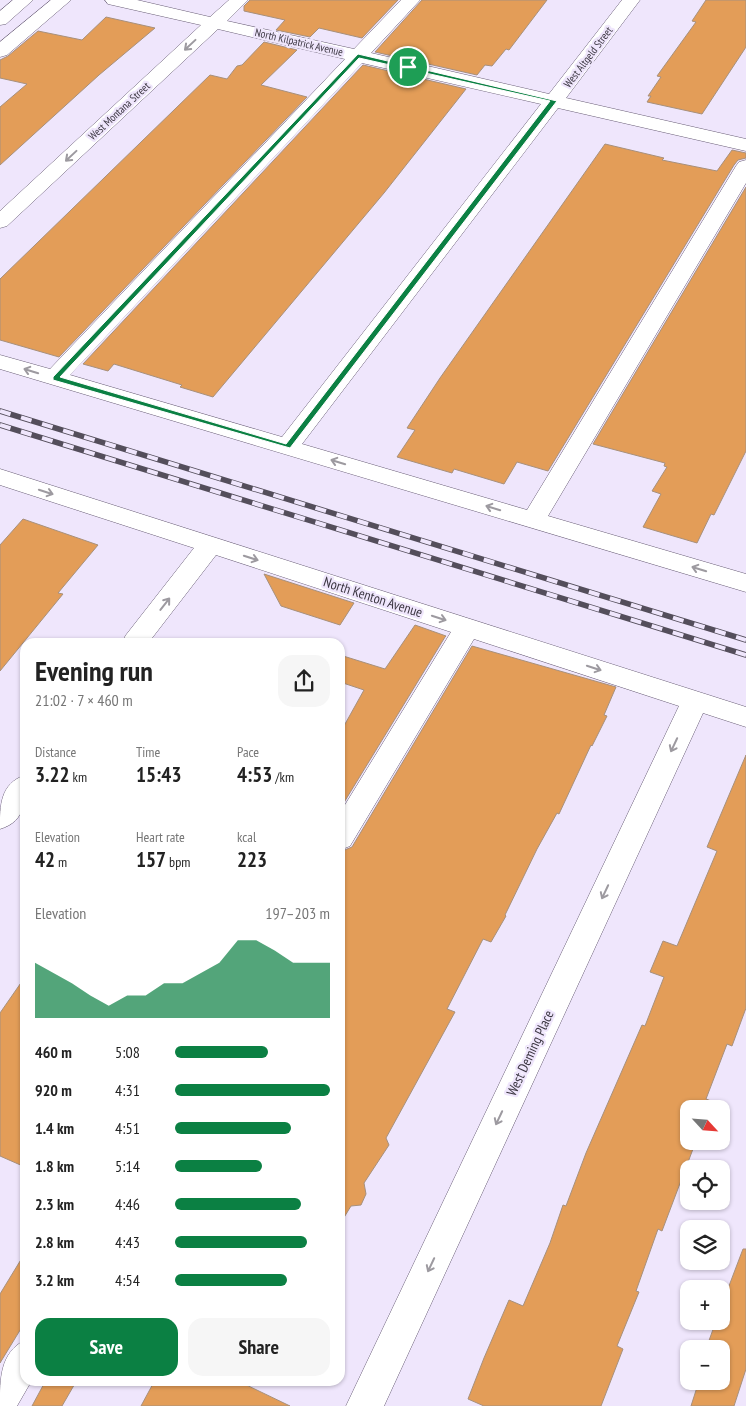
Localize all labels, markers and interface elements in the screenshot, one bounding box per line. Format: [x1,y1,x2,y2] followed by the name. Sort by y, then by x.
[561,24,615,90] street label: West Altgeld Street
[254,25,345,59] street label: North Kilpatrick Avenue
[184,39,196,51] one-way arrow
[387,46,429,88] pin
[394,53,422,81] icon: arrive
[85,79,153,143] street label: West Montana Street
[65,150,77,162] one-way arrow
[23,365,39,375] one-way arrow
[330,456,346,466] one-way arrow
[38,488,54,497] one-way arrow
[486,502,502,512] one-way arrow
[243,554,258,563] one-way arrow
[692,564,708,574] one-way arrow
[321,573,425,622] street label: North Kenton Avenue
[159,598,170,611] one-way arrow
[431,614,447,624] one-way arrow
[35,652,153,689] text: Evening run
[278,655,330,707] button: share
[585,664,601,673] one-way arrow
[35,690,133,710] text: 21:02 · 7 × 460 m
[669,737,679,752] one-way arrow
[35,743,76,761] text: Distance
[136,743,160,761] text: Time
[237,743,259,761] text: Pace
[35,761,70,788] text: 3.22
[136,761,181,788] text: 15:43
[237,761,272,788] text: 4:53
[70,768,87,786] text: km
[272,768,294,786] text: /km
[35,828,80,846] text: Elevation
[136,828,185,846] text: Heart rate
[237,828,256,846] text: kcal
[35,846,55,873] text: 42
[136,846,166,873] text: 157
[237,846,267,873] text: 223
[55,853,67,871] text: m
[166,853,190,871] text: bpm
[600,884,610,899] one-way arrow
[35,903,86,923] text: Elevation
[265,903,330,923] text: 197–203 m
[502,1007,558,1099] street label: West Deming Place
[35,1042,72,1062] text: 460 m
[115,1042,140,1062] text: 5:08
[35,1080,72,1100] text: 920 m
[115,1080,140,1100] text: 4:31
[680,1100,730,1150] north arrow
[680,1100,730,1390] map controls
[494,1110,504,1125] one-way arrow
[35,1118,74,1138] text: 1.4 km
[115,1118,140,1138] text: 4:51
[35,1156,74,1176] text: 1.8 km
[115,1156,140,1176] text: 5:14
[680,1160,730,1210] button: locate
[35,1194,74,1214] text: 2.3 km
[115,1194,140,1214] text: 4:46
[680,1220,730,1270] button: layers
[35,1232,74,1252] text: 2.8 km
[115,1232,140,1252] text: 4:43
[425,1258,435,1273] one-way arrow
[35,1270,74,1290] text: 3.2 km
[115,1270,140,1290] text: 4:54
[680,1280,730,1330] button: +
[35,1318,178,1376] button: Save
[188,1318,330,1376] button: Share
[680,1340,730,1390] button: −

